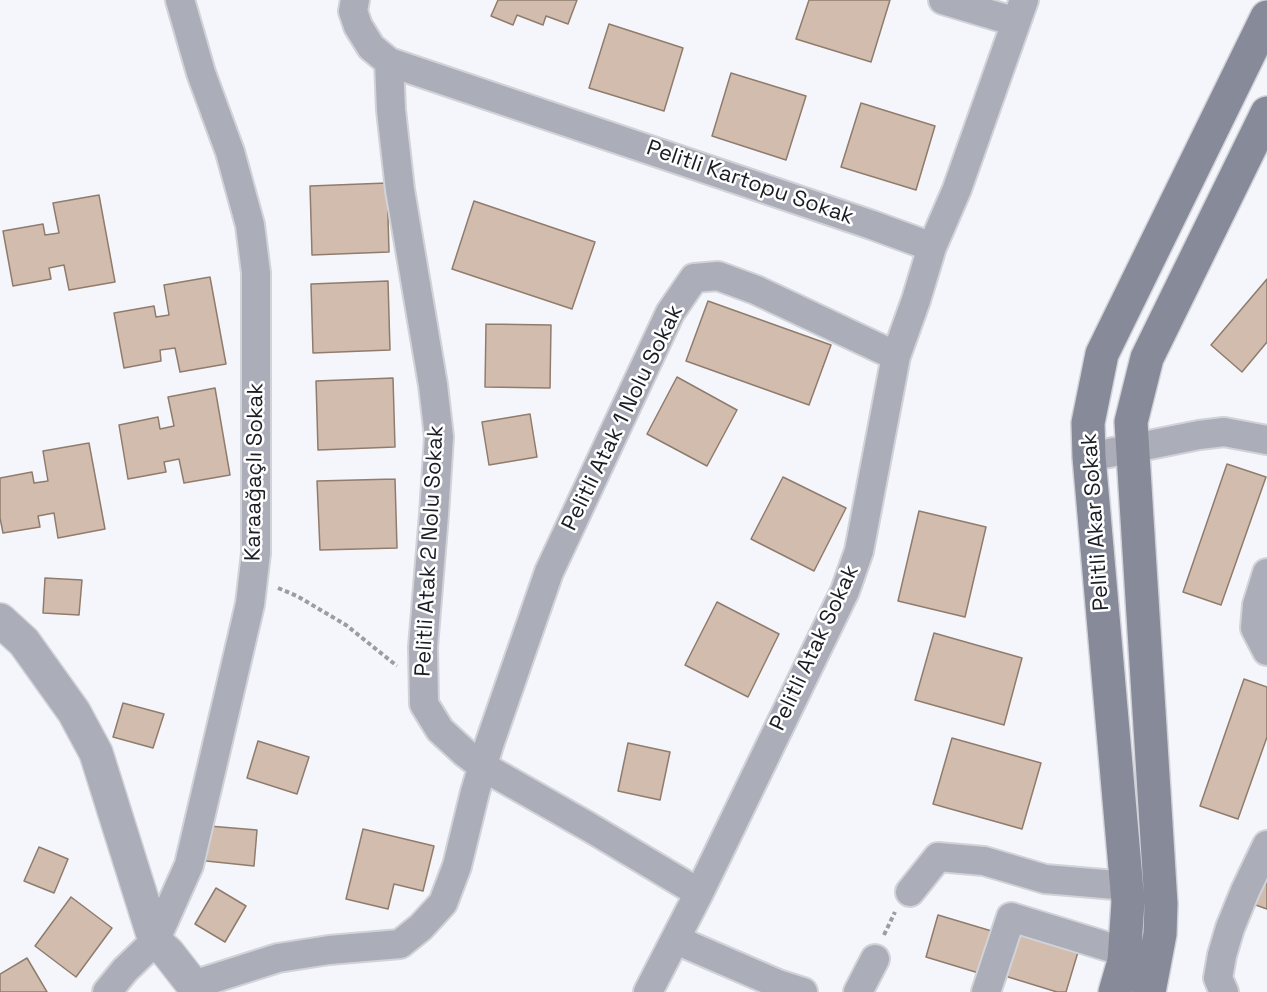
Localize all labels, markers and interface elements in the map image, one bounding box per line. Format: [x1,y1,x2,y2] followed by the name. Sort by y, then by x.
[643,135,857,231] street label: Pelitli Kartopu Sokak
[557,301,689,535] street label: Pelitli Atak 1 Nolu Sokak
[240,383,270,561] street label: Karaağaçlı Sokak
[410,425,450,677] street label: Pelitli Atak 2 Nolu Sokak
[1077,432,1115,612] street label: Pelitli Akar Sokak
[765,561,865,735] street label: Pelitli Atak Sokak

